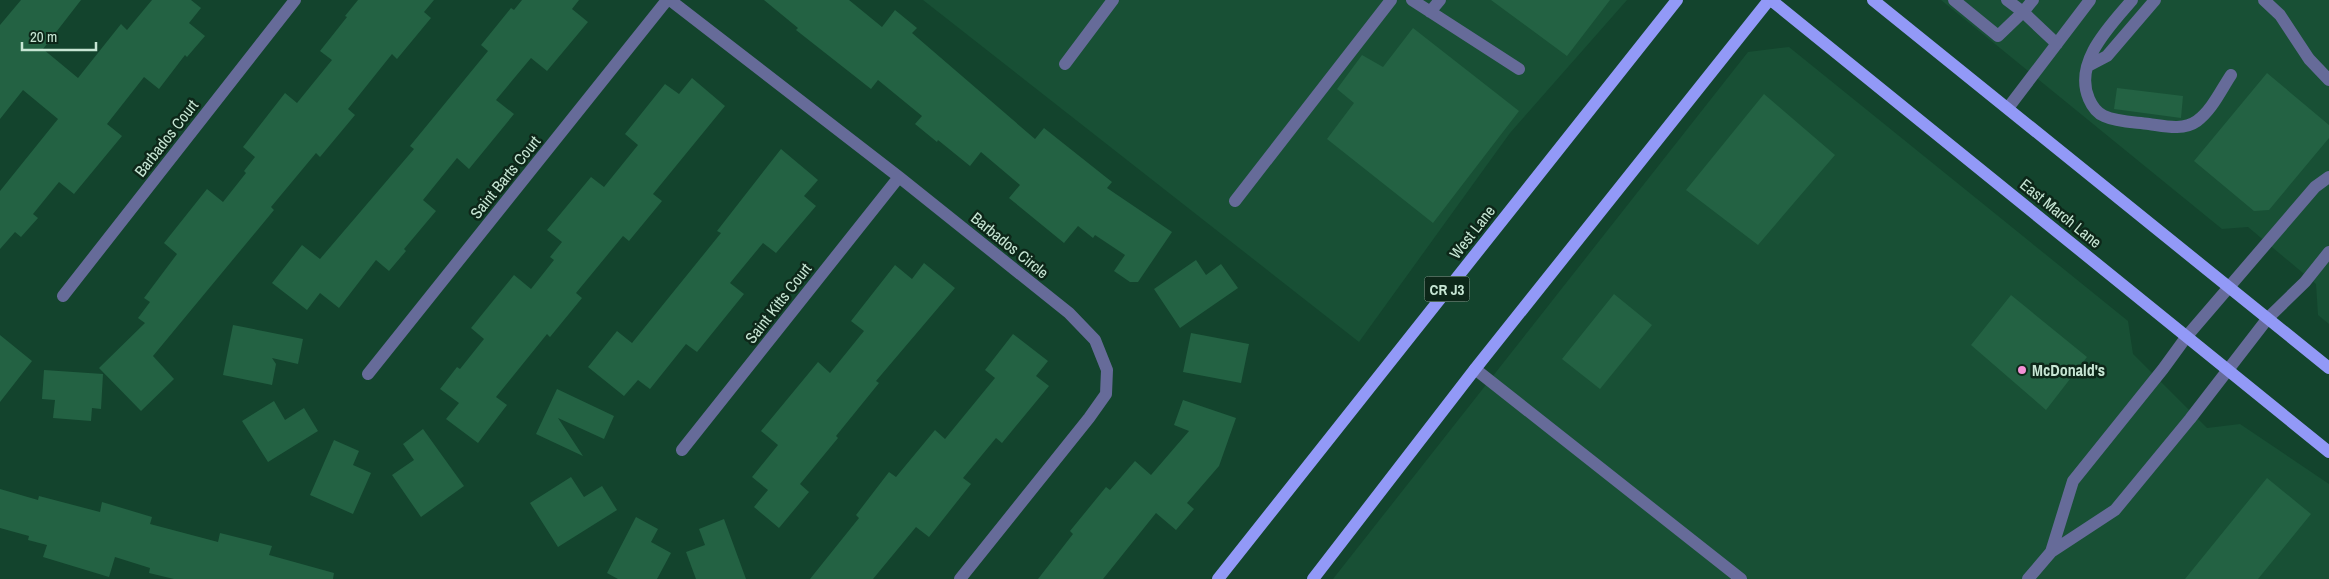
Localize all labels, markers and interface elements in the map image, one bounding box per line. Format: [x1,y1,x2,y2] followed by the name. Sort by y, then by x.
[22,20,96,52] scale bar
[30,26,57,47] text: 20 m
[129,95,203,181] street label: Barbados Court
[465,131,545,223] street label: Saint Barts Court
[2016,173,2106,253] street label: East March Lane
[1444,201,1500,263] street label: West Lane
[967,207,1053,283] street label: Barbados Circle
[740,258,817,348] street label: Saint Kitts Court
[1424,276,1470,302] road number: CR J3
[2032,359,2105,381] place label: McDonald's
[2016,364,2028,376] marker: McDonald's

